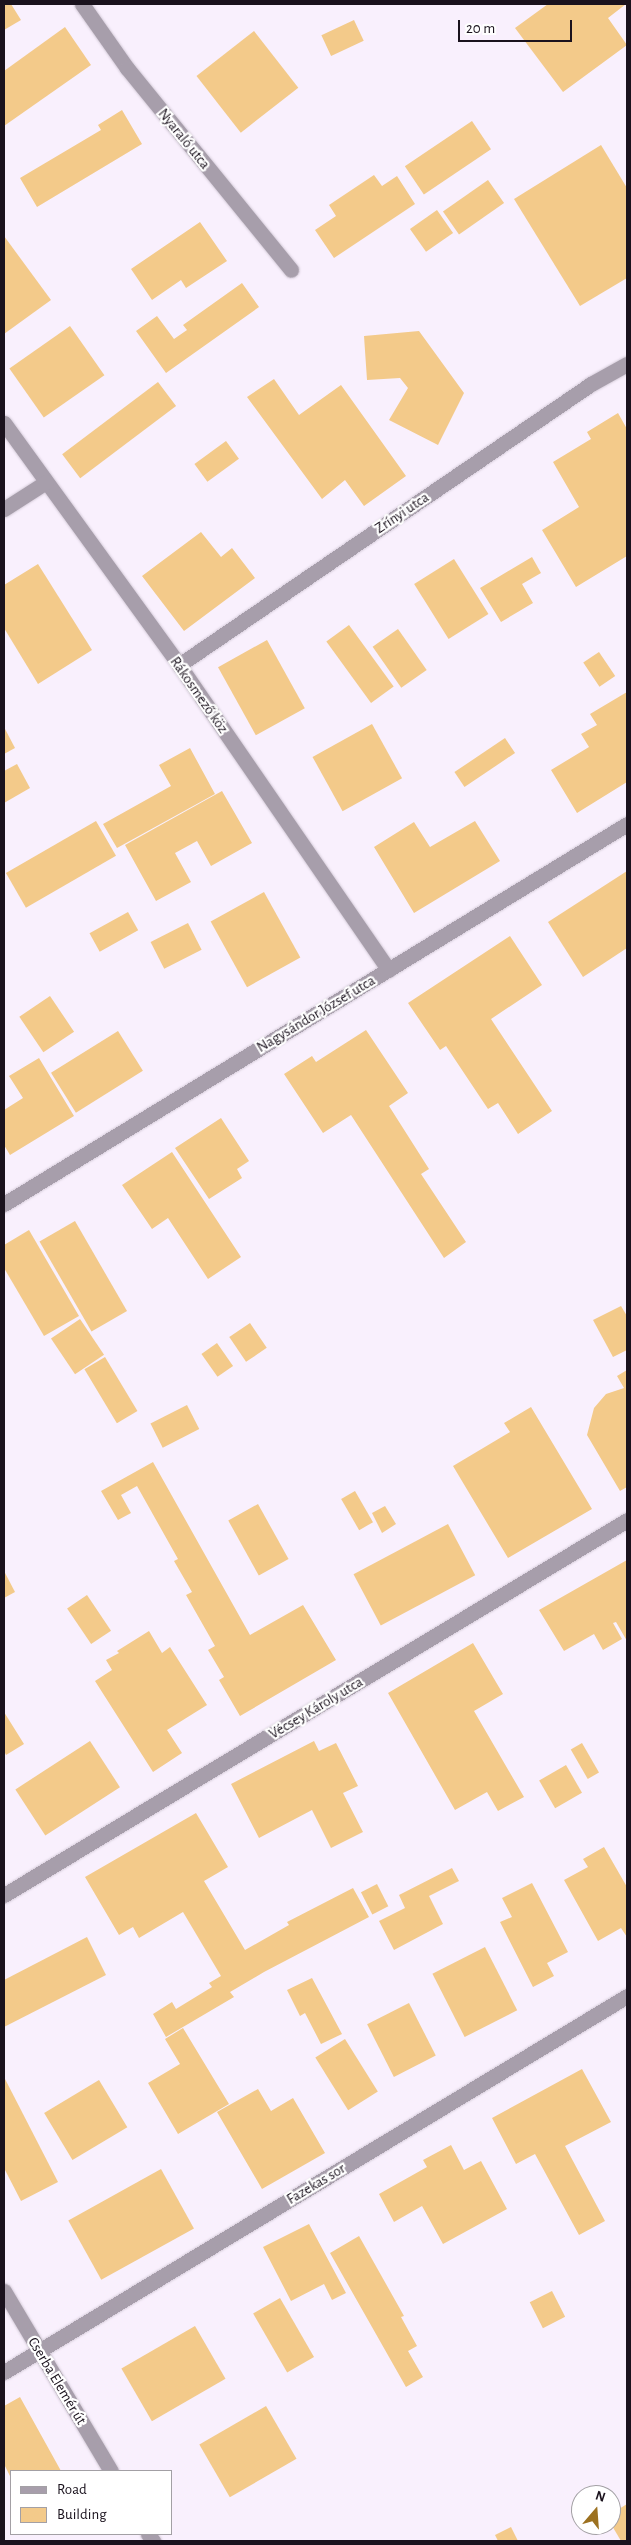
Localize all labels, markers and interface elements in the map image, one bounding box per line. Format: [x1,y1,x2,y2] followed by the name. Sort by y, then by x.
[461,10,575,42] scale bar
[466,21,495,36] text: 20 m
[154,105,214,173] street label: Nyaraló utca
[372,488,432,538] street label: Zrínyi utca
[166,653,232,737] street label: Rákosmező köz
[254,972,378,1056] street label: Nagysándor József utca
[266,1673,366,1743] street label: Vécsey Károly utca
[284,2160,348,2208] street label: Fazekas sor
[24,2334,90,2428] street label: Cserba Elemér út
[10,2470,172,2535] legend
[57,2482,87,2497] text: Road
[571,2485,621,2535] north arrow
[594,2489,607,2505] text: N
[57,2507,107,2522] text: Building

